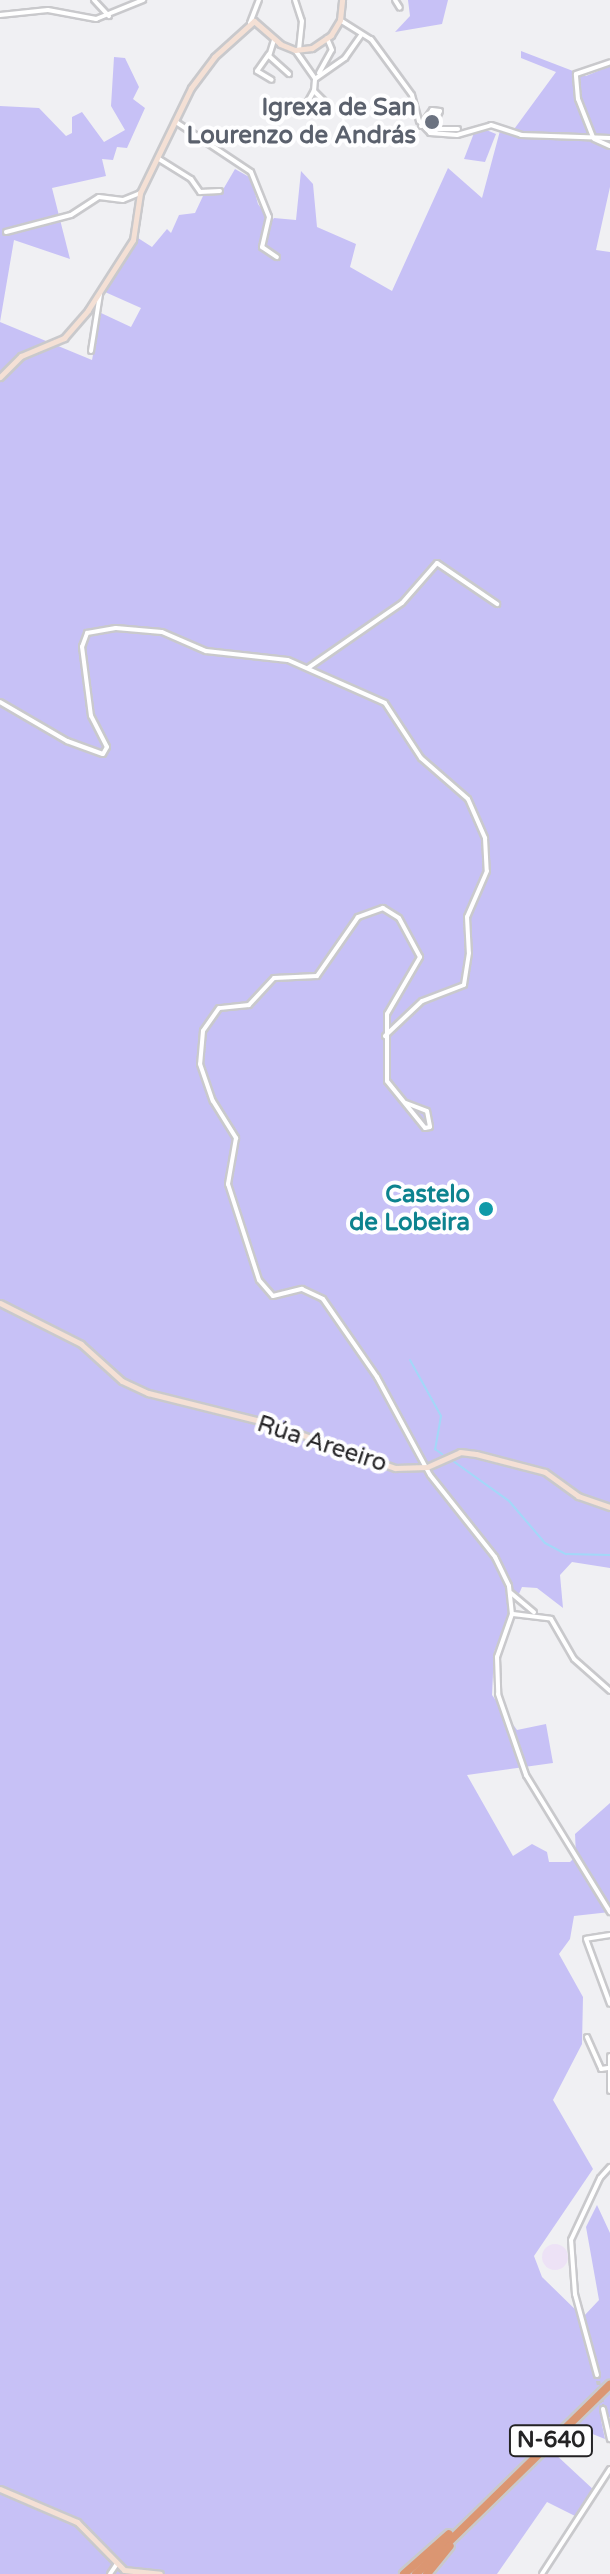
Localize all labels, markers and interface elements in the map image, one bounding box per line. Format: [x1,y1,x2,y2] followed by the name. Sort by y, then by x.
[186,94,416,150] place label: Igrexa de San Lourenzo de András
[423,113,441,131] marker: Igrexa de San Lourenzo de András
[349,1181,470,1237] place label: Castelo de Lobeira
[477,1200,495,1218] marker: Castelo de Lobeira
[254,1410,390,1478] street label: Rúa Areeiro
[507,2423,595,2459] road number: N-640

